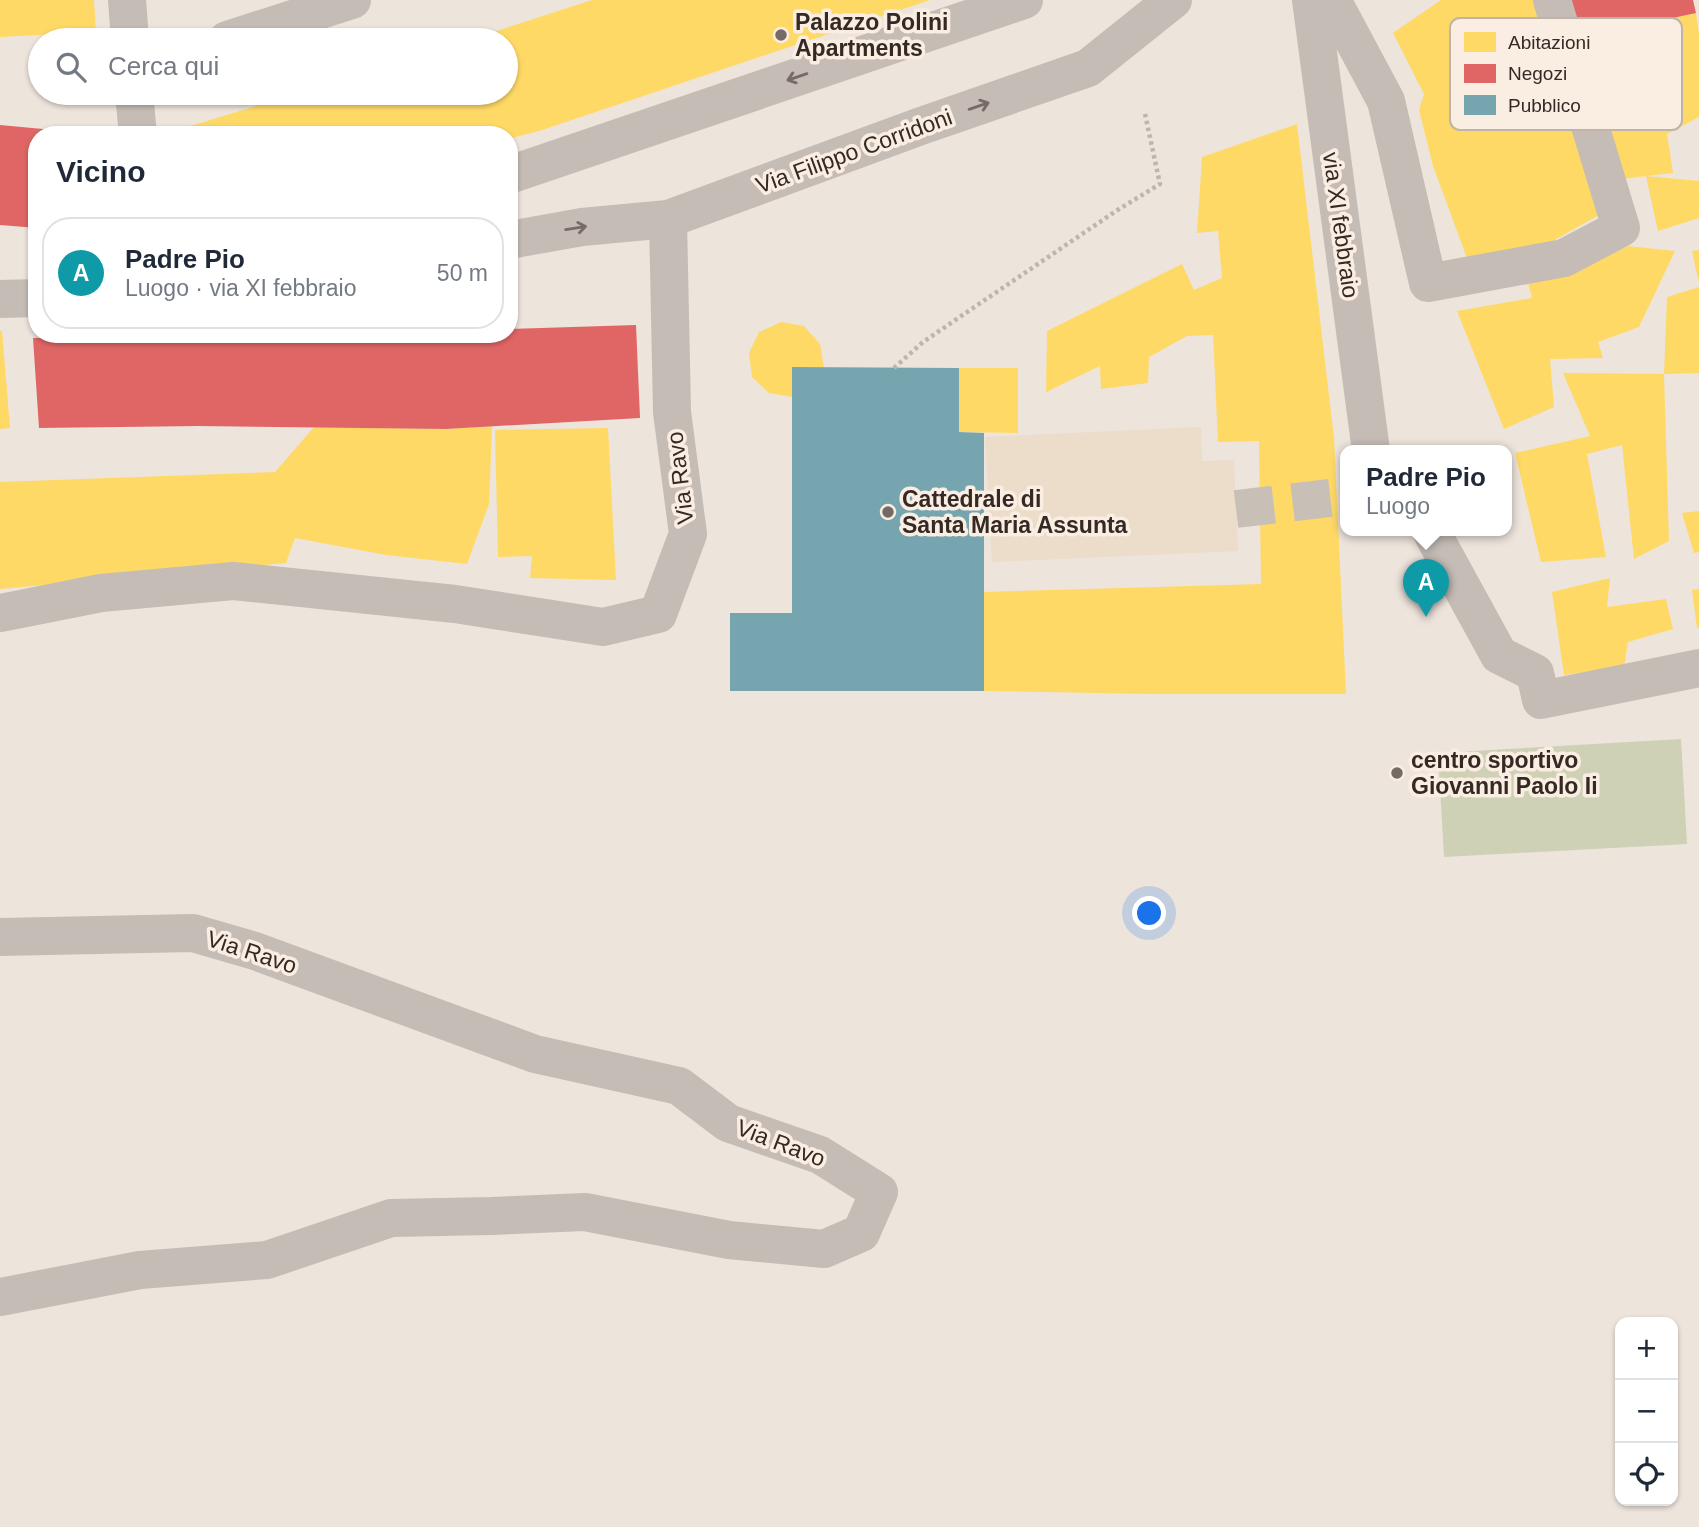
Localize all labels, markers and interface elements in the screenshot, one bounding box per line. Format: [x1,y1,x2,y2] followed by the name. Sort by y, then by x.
[795,9,948,61] place label: Palazzo Polini Apartments
[1450,18,1682,130] legend
[773,27,789,43] marker: Palazzo Polini Apartments
[28,28,518,105] search box
[1508,32,1590,53] text: Abitazioni
[52,48,90,86] icon: search
[108,51,219,81] text: Cerca qui
[1508,63,1567,84] text: Negozi
[787,72,809,84] one-way arrow
[1508,95,1581,116] text: Pubblico
[968,99,990,111] one-way arrow
[752,103,956,199] street label: Via Filippo Corridoni
[1318,150,1364,300] street label: via XI febbraio
[56,155,145,188] text: Vicino
[565,221,587,234] one-way arrow
[125,244,245,274] text: Padre Pio
[73,260,89,286] text: A
[437,260,488,286] text: 50 m
[125,275,356,301] text: Luogo · via XI febbraio
[661,430,699,526] street label: Via Ravo
[1340,445,1512,536] popup
[1366,462,1486,492] text: Padre Pio
[902,486,1128,538] place label: Cattedrale di Santa Maria Assunta
[1366,493,1430,519] text: Luogo
[880,504,896,520] marker: Cattedrale di Santa Maria Assunta
[1403,559,1449,617] pin: A
[1411,747,1598,799] place label: centro sportivo Giovanni Paolo Ii
[1389,765,1405,781] marker: centro sportivo Giovanni Paolo Ii
[1132,896,1166,930] your location
[204,925,300,979] street label: Via Ravo
[733,1114,829,1172] street label: Via Ravo
[1615,1317,1678,1506] map controls
[1615,1317,1678,1380] button: +
[1615,1380,1678,1443] button: −
[1615,1443,1678,1506] button: locate

